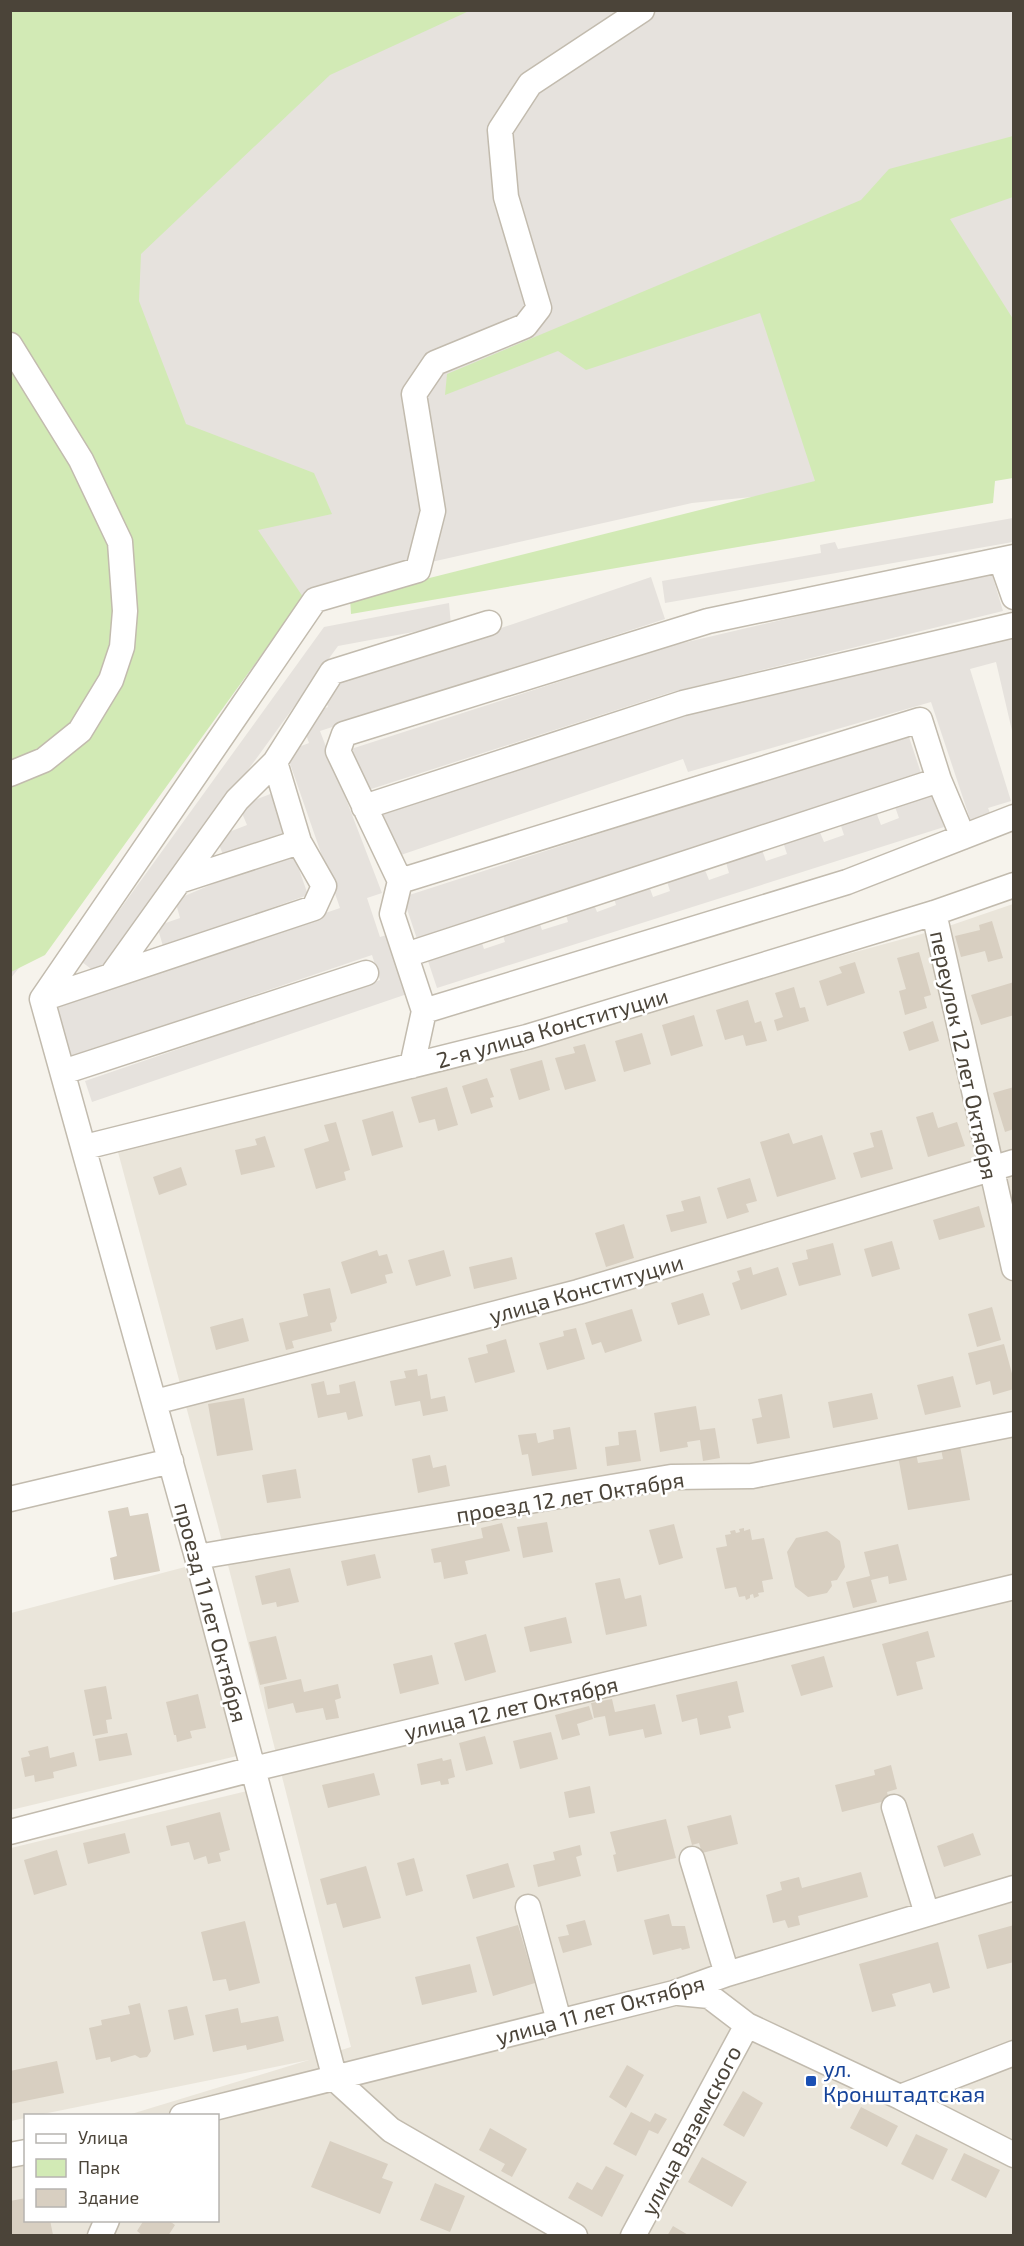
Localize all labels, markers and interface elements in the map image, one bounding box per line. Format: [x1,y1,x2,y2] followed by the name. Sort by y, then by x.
[925,928,1004,1182] street label: переулок 12 лет Октября
[433,981,671,1074] street label: 2-я улица Конституции
[486,1248,686,1329] street label: улица Конституции
[454,1465,686,1527] street label: проезд 12 лет Октября
[170,1499,254,1725] street label: проезд 11 лет Октября
[402,1670,621,1745] street label: улица 12 лет Октября
[493,1969,707,2050] street label: улица 11 лет Октября
[634,2041,747,2220] street label: улица Вяземского
[823,2055,985,2106] place label: ул. Кронштадтская
[804,2074,818,2088] marker: ул. Кронштадтская
[24,2114,219,2222] legend
[78,2126,128,2148] text: Улица
[78,2156,120,2178] text: Парк
[78,2186,139,2208] text: Здание

